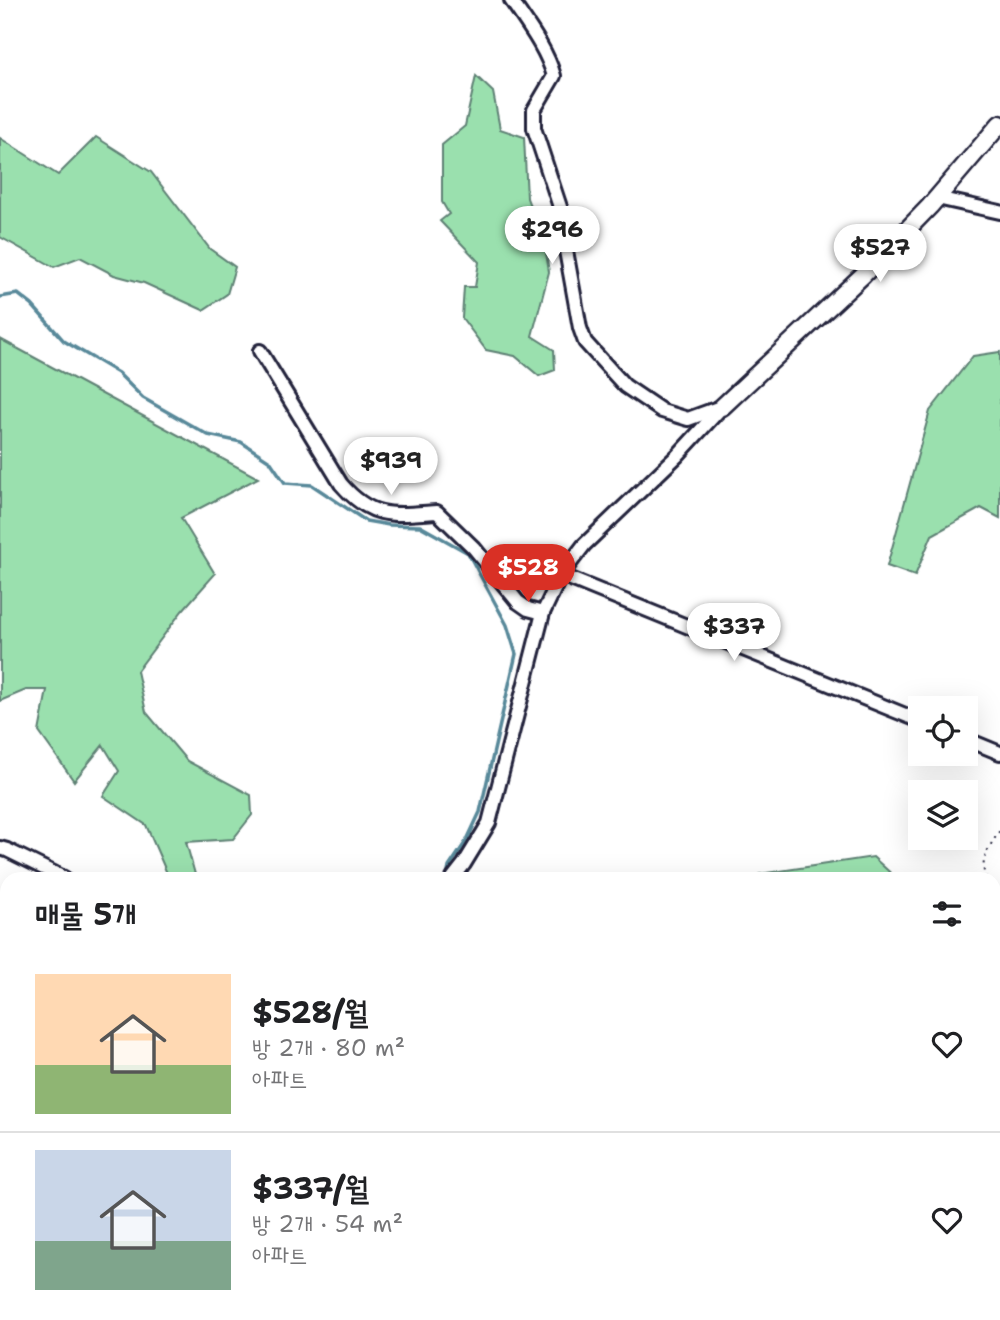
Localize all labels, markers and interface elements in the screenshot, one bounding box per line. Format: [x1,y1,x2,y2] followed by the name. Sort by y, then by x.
[511,206,593,266] pin: $296
[521,214,583,244] text: $296
[839,224,921,284] pin: $527
[850,232,910,262] text: $527
[350,438,432,497] pin: $939
[360,445,422,475] text: $939
[487,544,569,604] pin: $528
[497,552,559,582] text: $528
[693,604,775,663] pin: $337
[703,611,765,641] text: $337
[908,696,978,850] map controls
[908,696,978,766] button: locate
[908,780,978,850] button: layers
[35,894,137,935] text: 매물 5개
[928,895,966,933] icon: filters
[252,992,368,1033] text: $528/월
[91,1002,175,1086] icon: home
[928,1025,966,1063] icon: heart
[252,1033,405,1063] text: 방 2개 · 80 m²
[252,1064,308,1094] text: 아파트
[252,1168,369,1209] text: $337/월
[91,1178,175,1262] icon: home
[928,1201,966,1239] icon: heart
[252,1209,403,1239] text: 방 2개 · 54 m²
[252,1240,308,1270] text: 아파트

